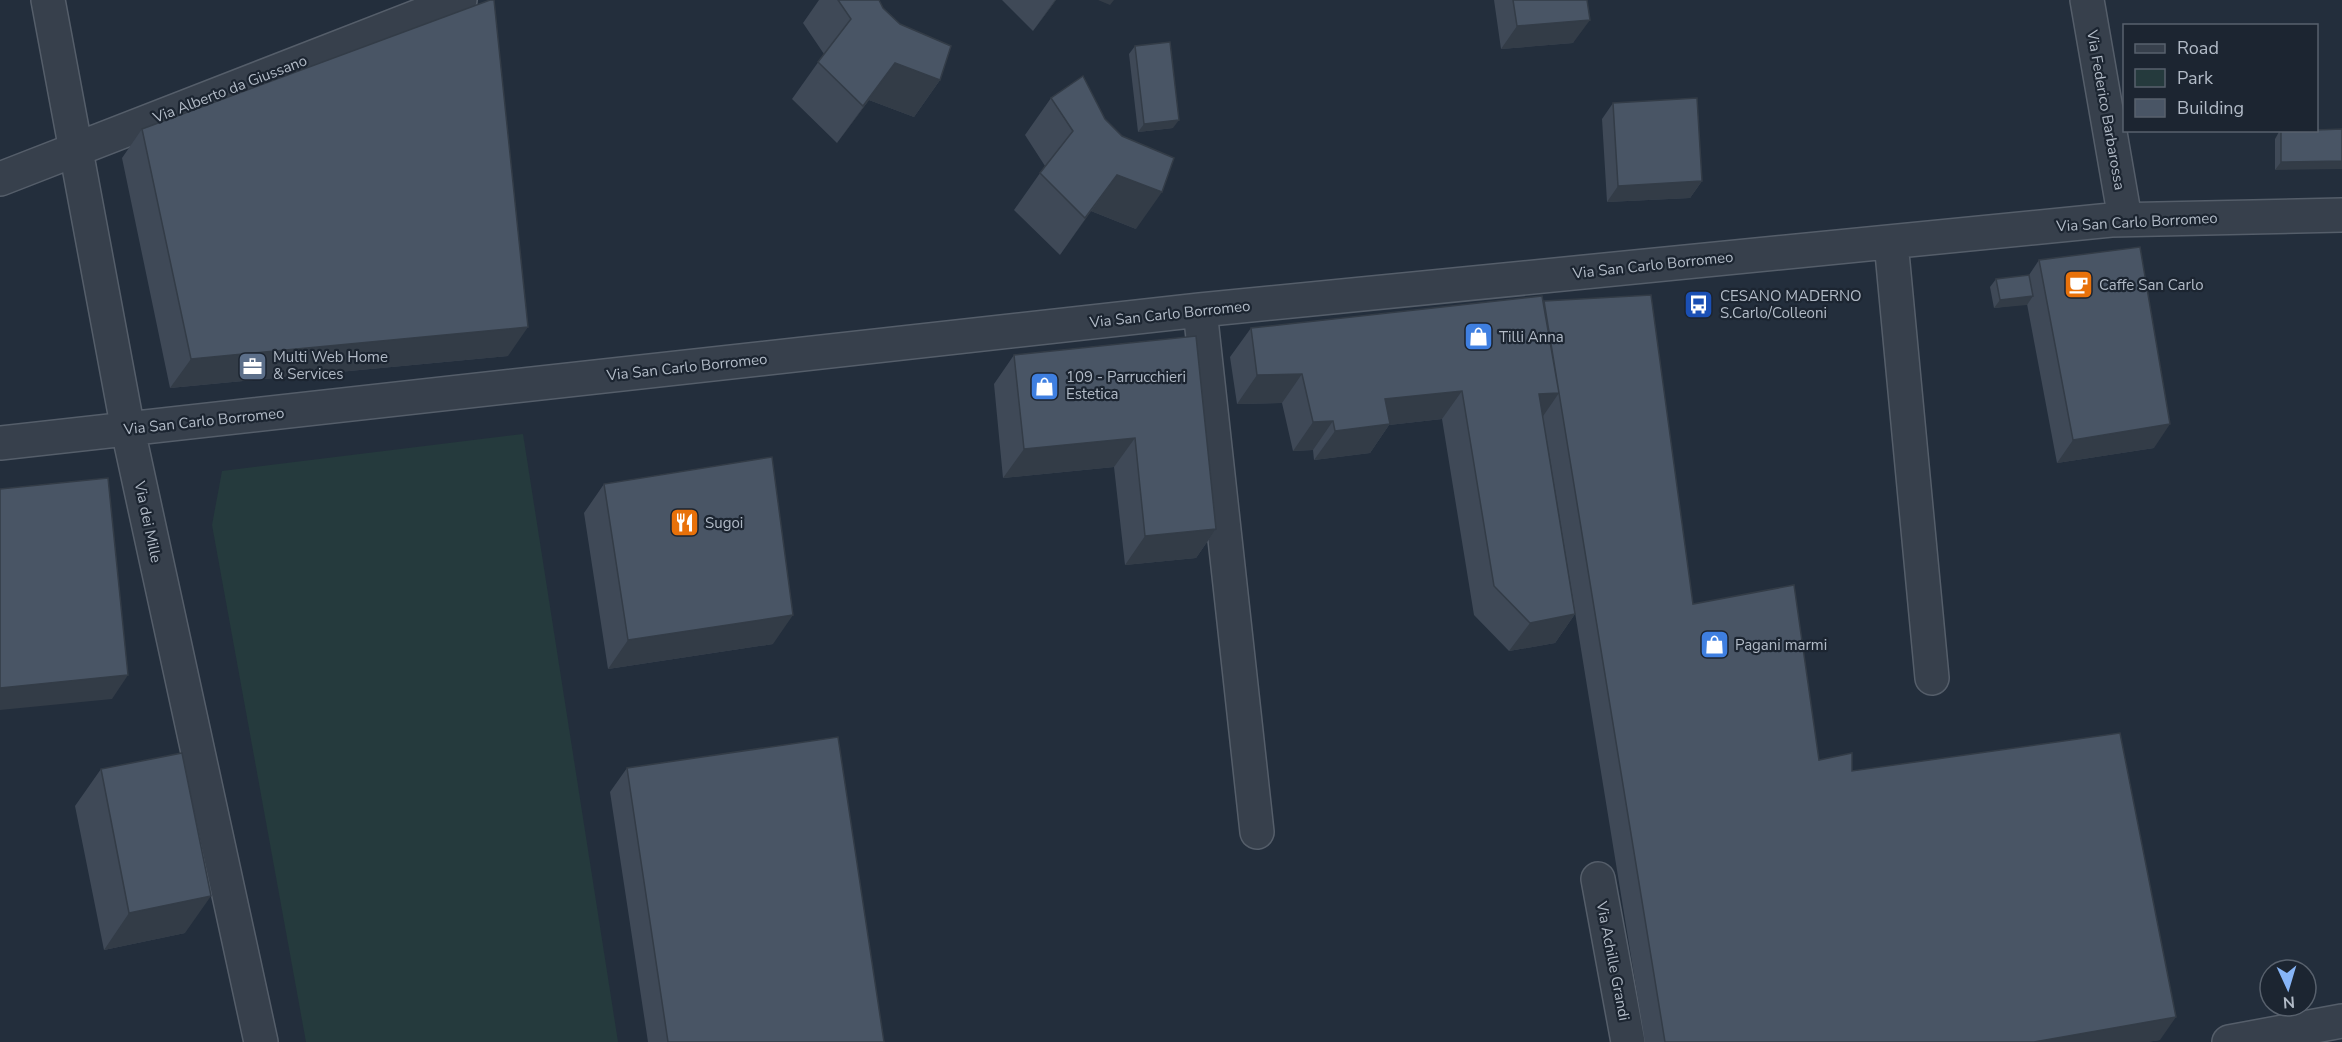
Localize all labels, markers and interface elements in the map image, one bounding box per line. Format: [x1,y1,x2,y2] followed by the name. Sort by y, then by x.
[2123,24,2318,132] legend
[2082,27,2130,192] street label: Via Federico Barbarossa
[2177,36,2219,60] text: Road
[149,50,310,128] street label: Via Alberto da Giussano
[2177,66,2214,90] text: Park
[2177,96,2244,120] text: Building
[2055,208,2218,236] street label: Via San Carlo Borromeo
[1571,247,1734,283] street label: Via San Carlo Borromeo
[2062,269,2094,301] cafe icon: Caffe San Carlo
[2099,275,2204,295] place label: Caffe San Carlo
[1720,286,1862,323] place label: CESANO MADERNO S.Carlo/Colleoni
[1683,289,1715,321] bus stop icon: CESANO MADERNO S.Carlo/Colleoni
[1088,296,1251,332] street label: Via San Carlo Borromeo
[1462,321,1494,353] shop icon: Tilli Anna
[1499,327,1564,347] place label: Tilli Anna
[273,347,388,384] place label: Multi Web Home & Services
[605,349,768,385] street label: Via San Carlo Borromeo
[236,350,268,382] office icon: Multi Web Home & Services
[1066,367,1186,404] place label: 109 - Parrucchieri Estetica
[1029,370,1061,402] shop icon: 109 - Parrucchieri Estetica
[122,403,285,439] street label: Via San Carlo Borromeo
[129,478,166,565] street label: Via dei Mille
[668,507,700,539] restaurant icon: Sugoi
[705,513,743,533] place label: Sugoi
[1698,629,1730,661] shop icon: Pagani marmi
[1735,635,1827,655] place label: Pagani marmi
[1591,899,1634,1022] street label: Via Achille Grandi
[2258,958,2318,1018] north arrow
[2282,991,2296,1013] text: N

